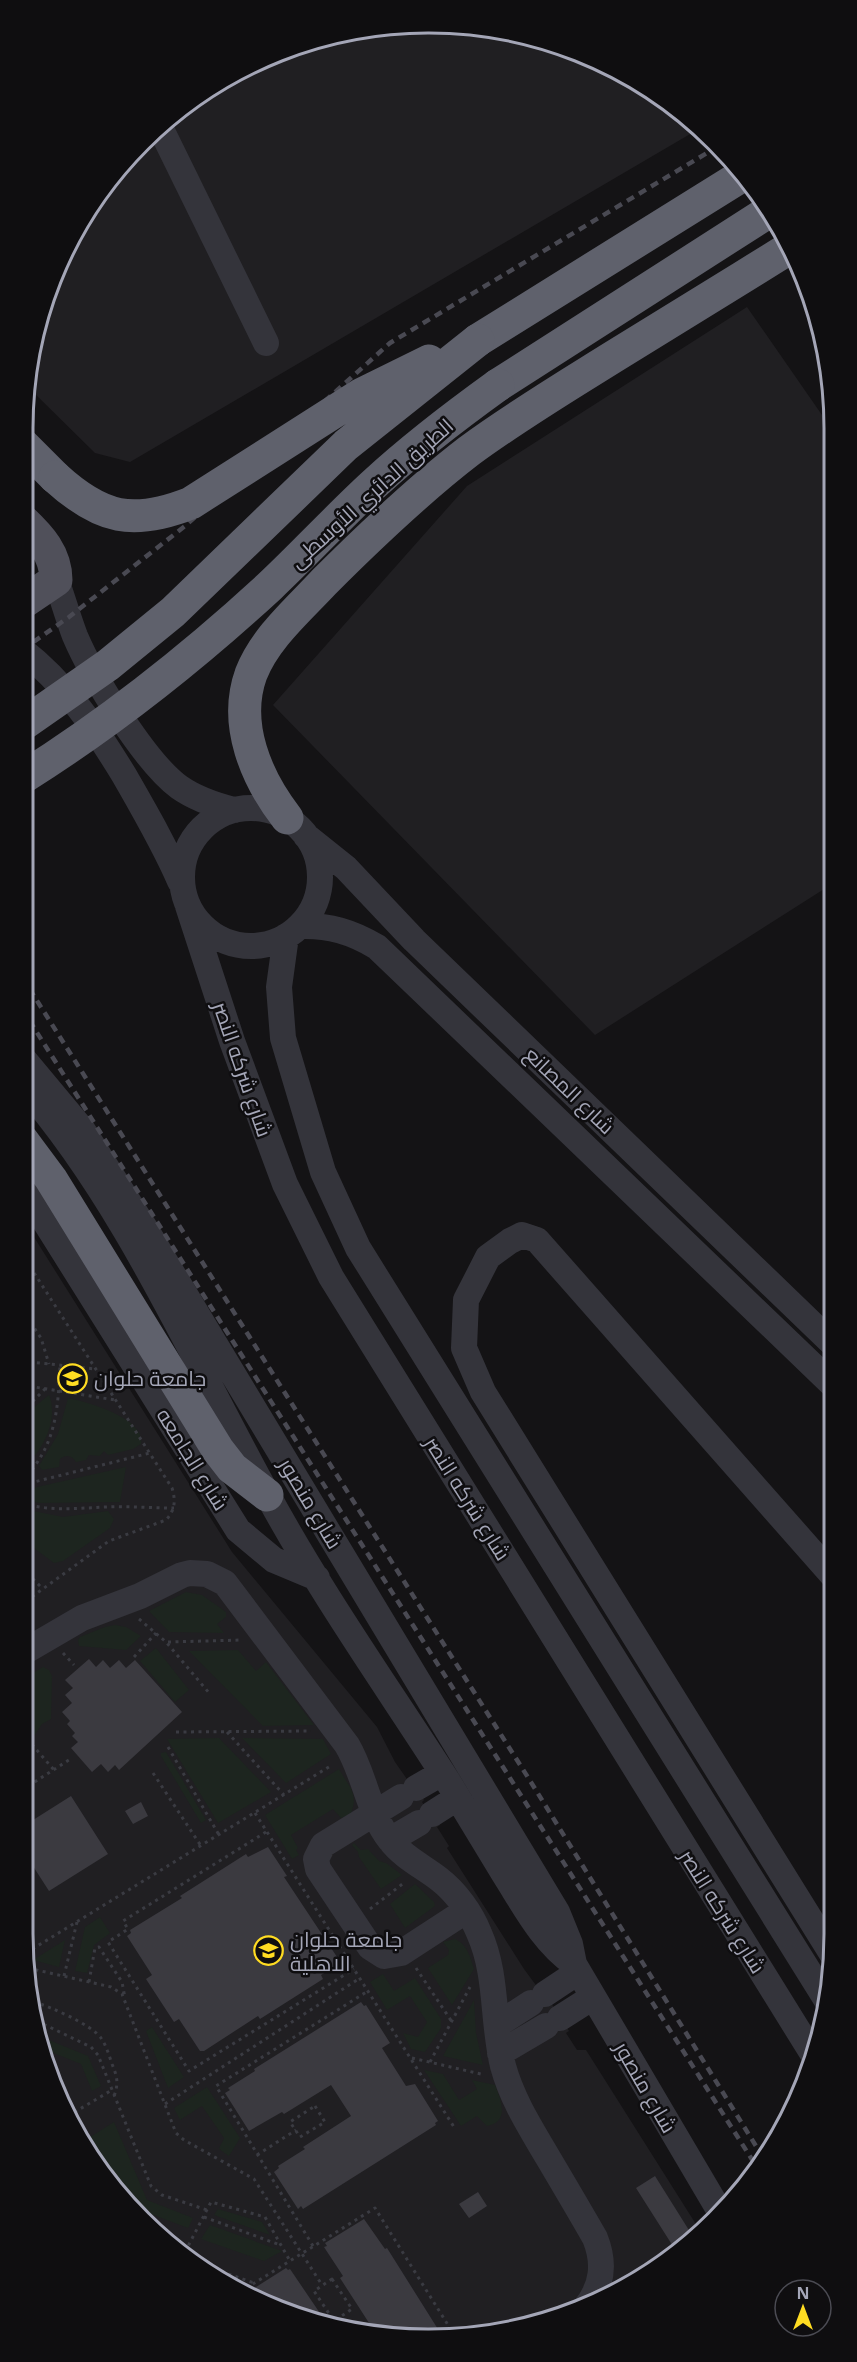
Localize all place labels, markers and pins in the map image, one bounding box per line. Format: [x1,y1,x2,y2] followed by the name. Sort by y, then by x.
[57,1362,89,1394] school or university icon: جامعة حلوان
[94,1364,206,1392] place label: جامعة حلوان
[290,1925,402,1977] place label: جامعة حلوان الاهلية
[253,1935,285,1967] school or university icon: جامعة حلوان الاهلية

